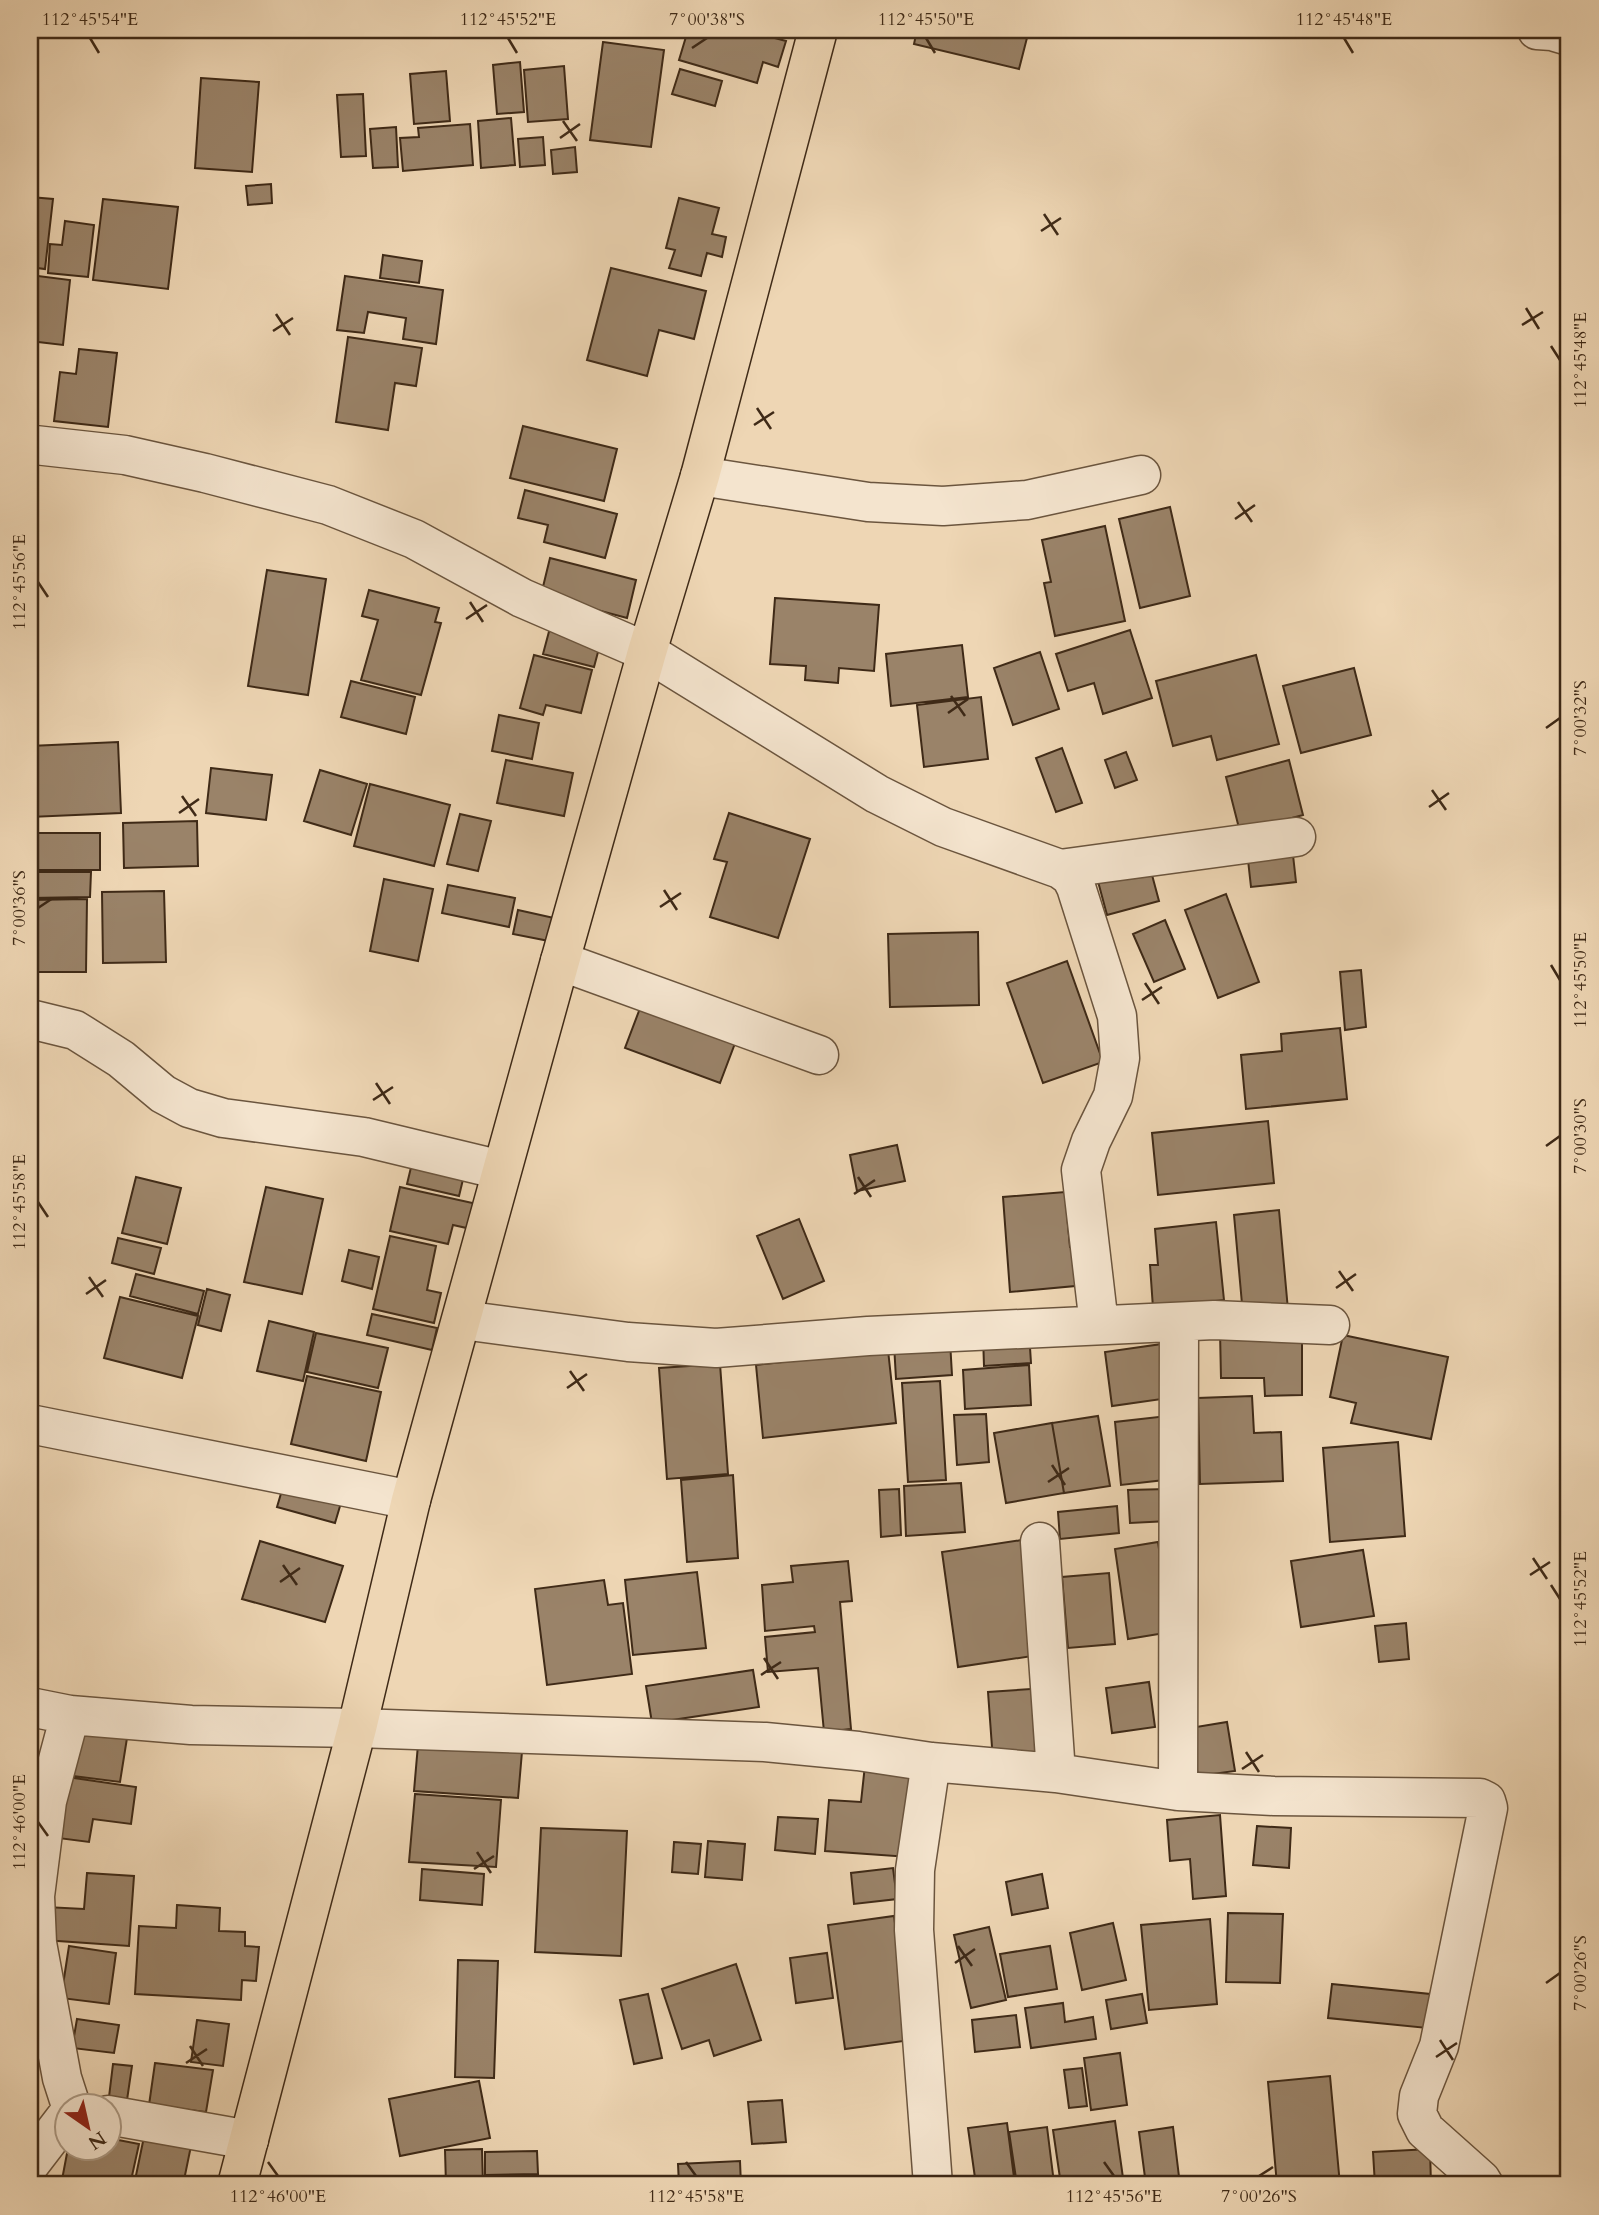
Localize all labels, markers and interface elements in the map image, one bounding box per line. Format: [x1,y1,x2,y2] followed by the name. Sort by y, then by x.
[42,7,138,32] text: 112°45'54"E
[460,7,556,32] text: 112°45'52"E
[669,7,745,32] text: 7°00'38"S
[878,7,974,32] text: 112°45'50"E
[1296,7,1392,32] text: 112°45'48"E
[1568,312,1593,408] text: 112°45'48"E
[7,534,32,630] text: 112°45'56"E
[1568,680,1593,756] text: 7°00'32"S
[7,870,32,946] text: 7°00'36"S
[1568,932,1593,1028] text: 112°45'50"E
[1568,1098,1593,1174] text: 7°00'30"S
[7,1154,32,1250] text: 112°45'58"E
[1568,1551,1593,1647] text: 112°45'52"E
[7,1774,32,1870] text: 112°46'00"E
[1568,1935,1593,2011] text: 7°00'26"S
[52,2092,122,2162] north arrow
[82,2125,111,2156] text: N
[230,2184,326,2209] text: 112°46'00"E
[648,2184,744,2209] text: 112°45'58"E
[1066,2184,1162,2209] text: 112°45'56"E
[1221,2184,1297,2209] text: 7°00'26"S

